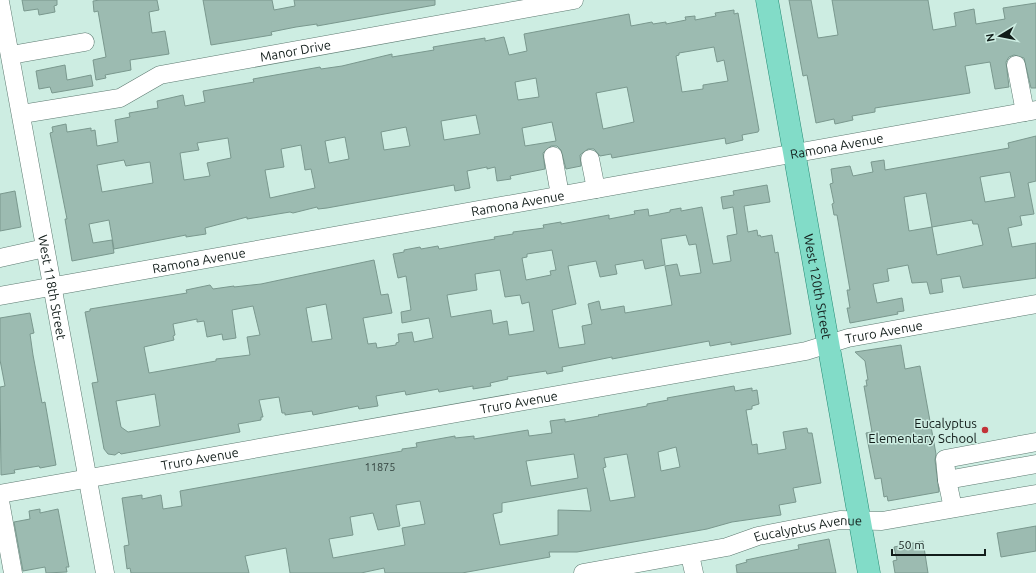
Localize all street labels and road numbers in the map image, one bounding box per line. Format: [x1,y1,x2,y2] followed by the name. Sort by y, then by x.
[259,37,332,64] street label: Manor Drive
[789,131,884,161] street label: Ramona Avenue
[470,188,566,218] street label: Ramona Avenue
[36,233,69,341] street label: West 118th Street
[802,233,834,340] street label: West 120th Street
[151,245,247,276] street label: Ramona Avenue
[844,318,924,345] street label: Truro Avenue
[479,388,559,416] street label: Truro Avenue
[160,445,240,472] street label: Truro Avenue
[752,513,862,544] street label: Eucalyptus Avenue

